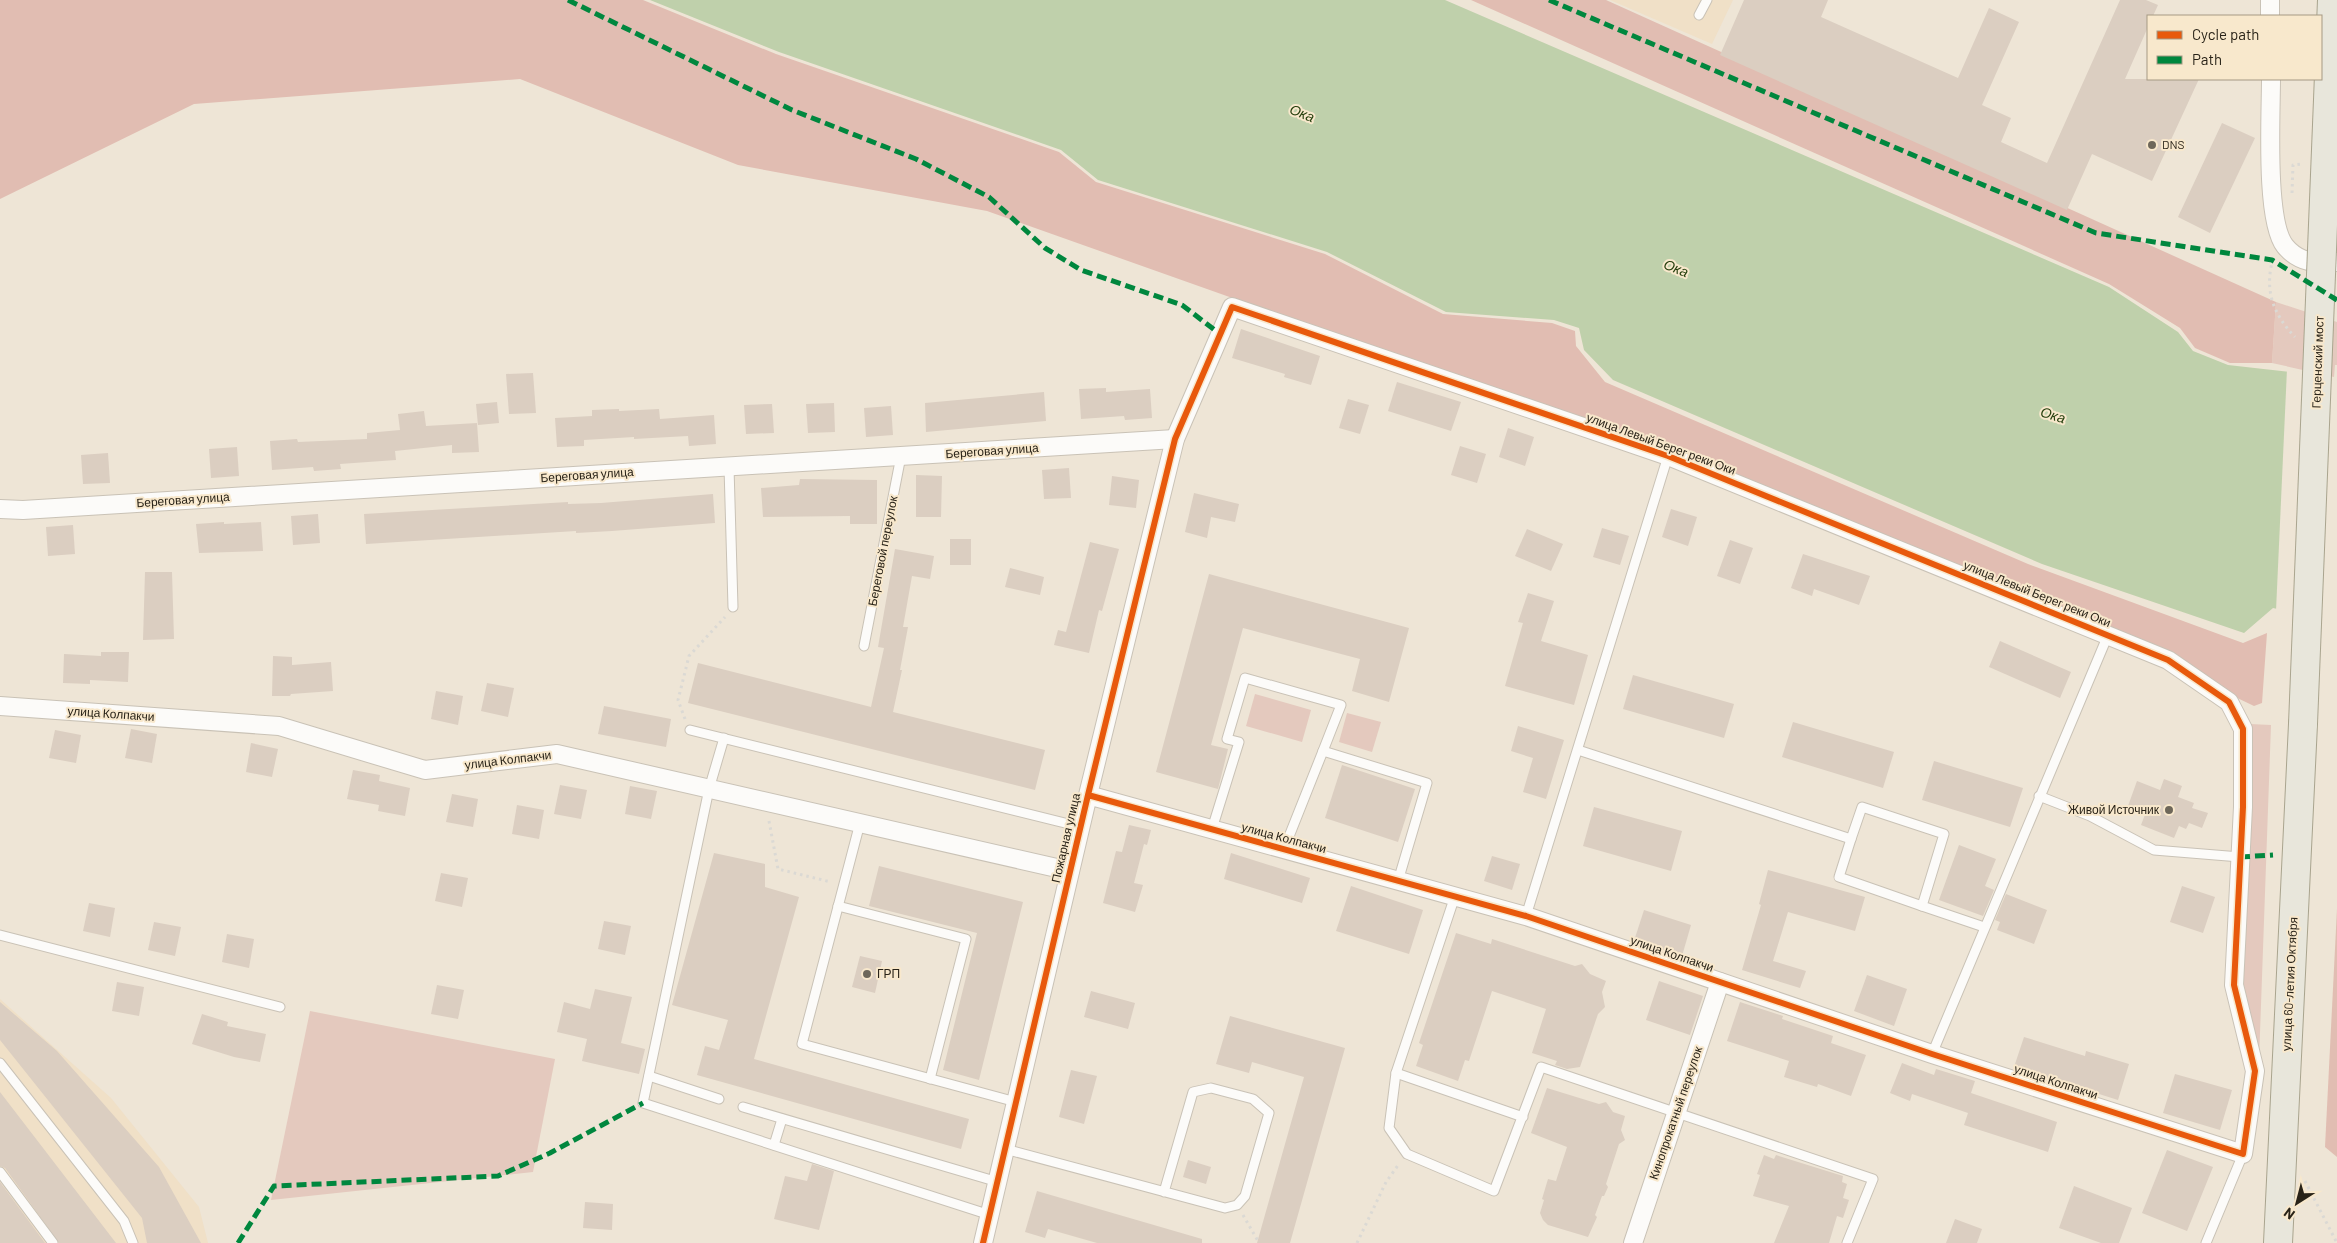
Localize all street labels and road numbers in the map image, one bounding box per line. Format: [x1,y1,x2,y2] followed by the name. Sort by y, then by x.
[2308,315,2327,408] street label: Герценский мост
[1585,410,1738,478] street label: улица Левый Берег реки Оки
[945,440,1039,461] street label: Береговая улица
[540,464,634,485] street label: Береговая улица
[136,489,230,510] street label: Береговая улица
[864,494,901,607] street label: Береговой переулок
[1961,557,2113,630] street label: улица Левый Берег реки Оки
[67,703,155,724] street label: улица Колпакчи
[464,747,552,772] street label: улица Колпакчи
[1048,791,1083,884] street label: Пожарная улица
[1240,819,1328,856] street label: улица Колпакчи
[2279,917,2300,1051] street label: улица 60-летия Октября
[1629,932,1716,975] street label: улица Колпакчи
[1646,1044,1706,1181] street label: Кинопрокатный переулок
[2012,1061,2100,1102] street label: улица Колпакчи

